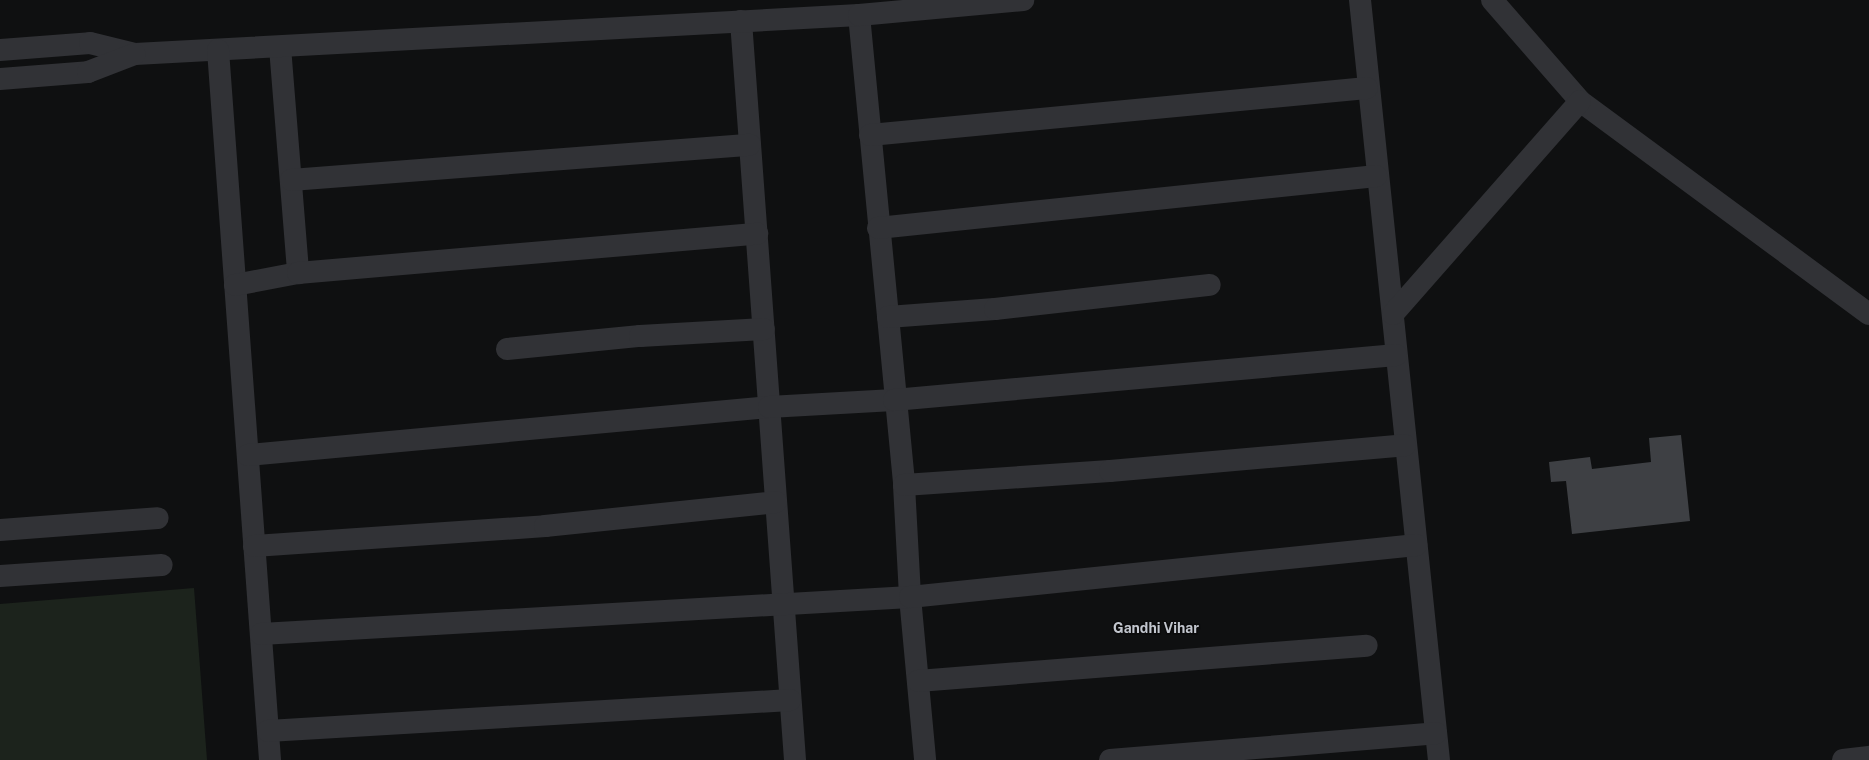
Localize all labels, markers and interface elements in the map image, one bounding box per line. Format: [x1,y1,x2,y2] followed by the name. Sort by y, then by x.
[1113,620,1199,636] district label: Gandhi Vihar

